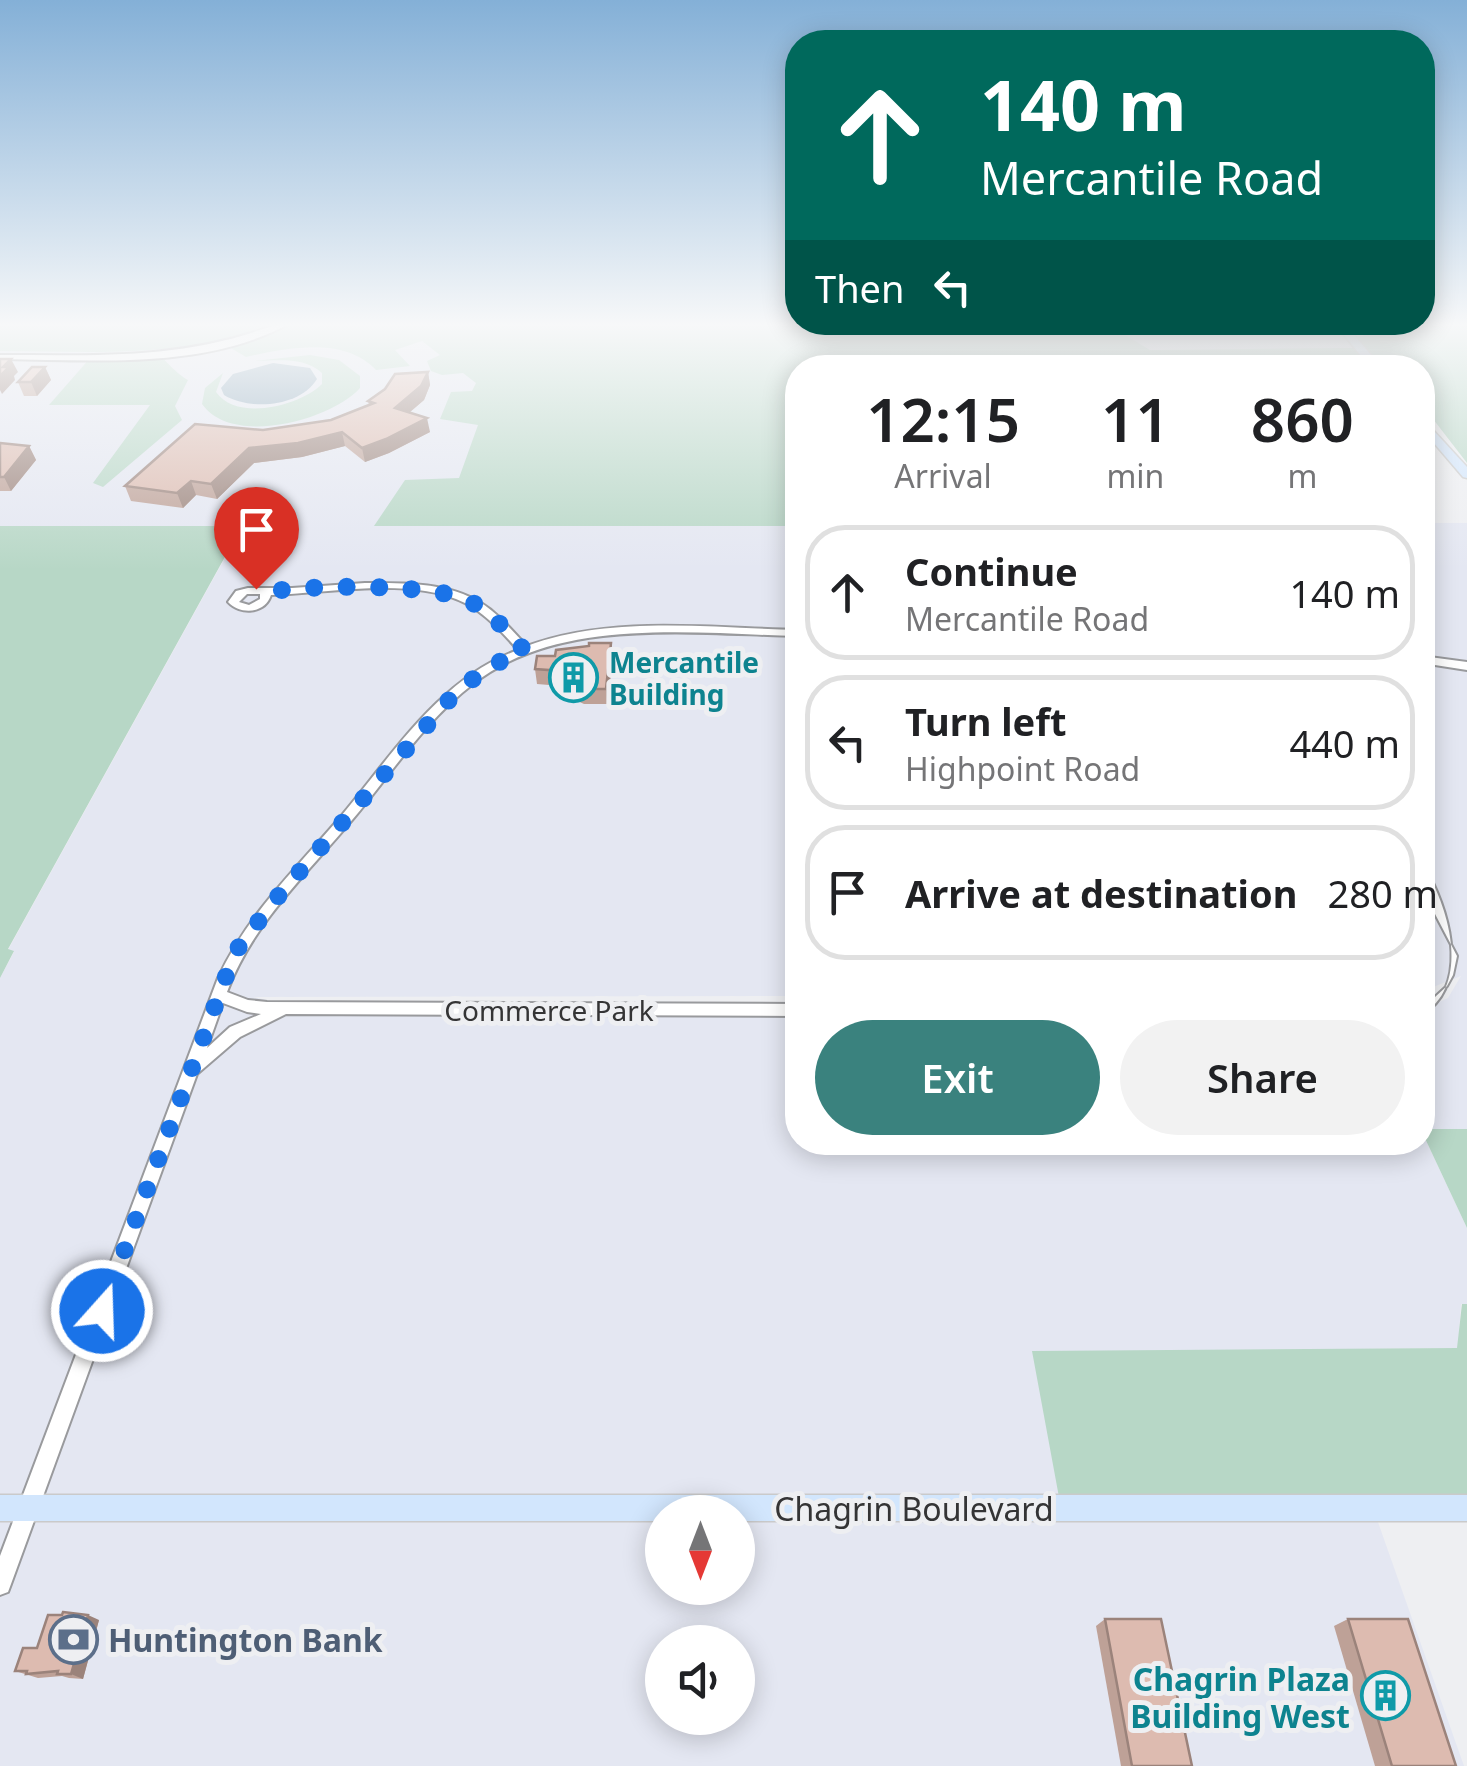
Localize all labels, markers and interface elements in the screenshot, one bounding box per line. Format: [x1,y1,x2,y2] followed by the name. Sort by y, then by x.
[980,56,1187,152] text: 140 m
[815,70,945,200] icon: ahead
[980,147,1323,208] text: Mercantile Road
[925,260,980,315] icon: left
[815,262,905,314] text: Then
[866,378,1020,460] text: 12:15
[1101,378,1170,460] text: 11
[1251,378,1354,460] text: 860
[894,454,992,497] text: Arrival
[1106,454,1164,497] text: min
[1287,454,1317,497] text: m
[214,487,299,590] pin
[229,502,284,557] icon: arrive
[905,545,1078,597] text: Continue
[820,565,875,620] icon: ahead
[1289,567,1400,619] text: 140 m
[905,597,1149,640] text: Mercantile Road
[609,643,759,713] place label: Mercantile Building
[548,652,600,704] building icon: Mercantile Building
[905,695,1067,747] text: Turn left
[820,715,875,770] icon: left
[1289,717,1400,769] text: 440 m
[905,747,1140,790] text: Highpoint Road
[820,865,875,920] icon: arrive
[905,867,1297,919] text: Arrive at destination
[1327,867,1438,919] text: 280 m
[444,991,654,1029] street label: Commerce Park
[815,1020,1100,1135] button: Exit
[1120,1020,1405,1135] button: Share
[50,1259,154,1363] position arrow
[774,1487,1054,1530] street label: Chagrin Boulevard
[645,1495,755,1605] north arrow
[645,1495,755,1735] map controls
[47,1613,99,1665] bank icon: Huntington Bank
[108,1618,383,1661] place label: Huntington Bank
[645,1625,755,1735] button: sound
[1130,1657,1350,1737] place label: Chagrin Plaza Building West
[1359,1670,1411,1722] building icon: Chagrin Plaza Building West

